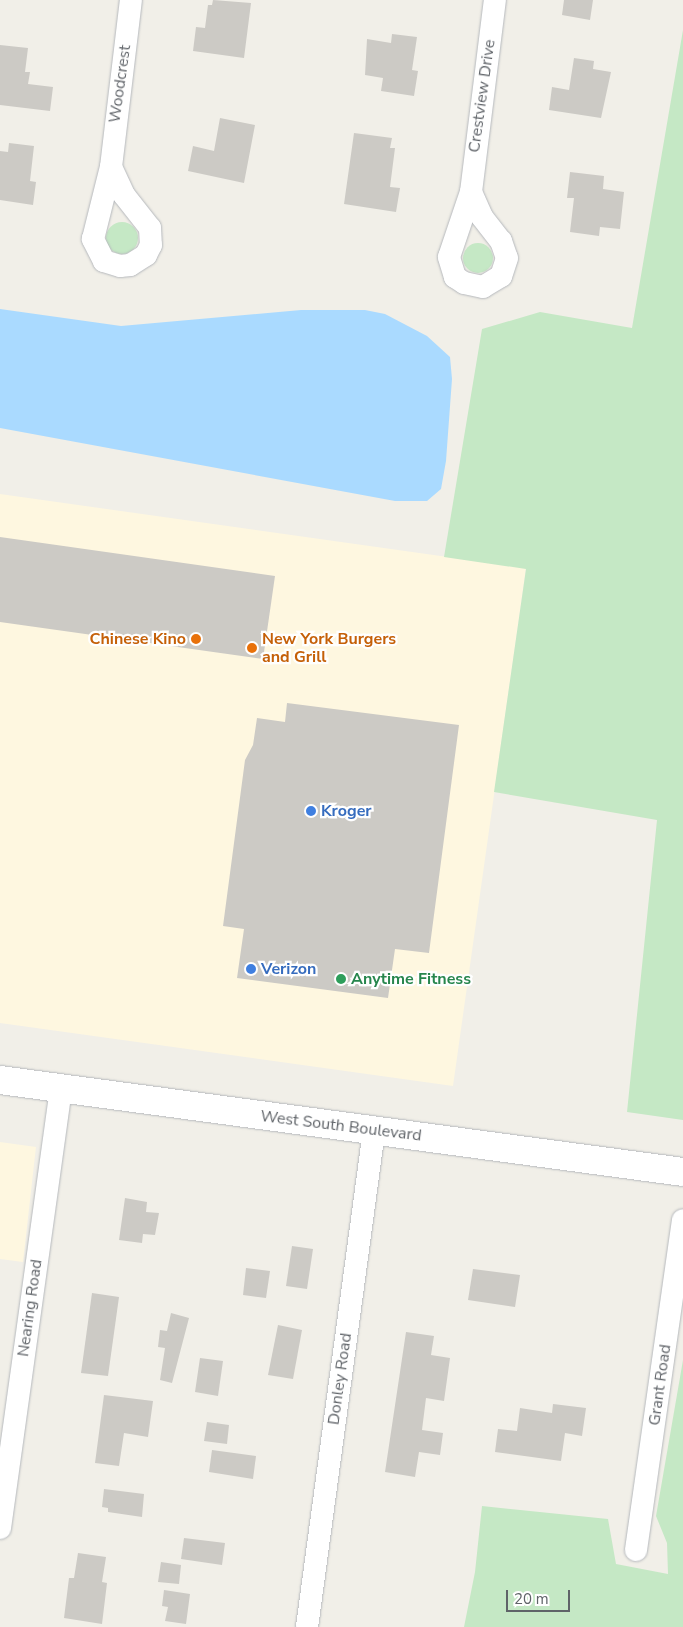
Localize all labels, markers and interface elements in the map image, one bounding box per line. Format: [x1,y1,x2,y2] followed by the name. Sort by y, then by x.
[465,38,499,154] street label: Crestview Drive
[105,44,135,124] street label: Woodcrest
[90,629,186,649] place label: Chinese Kino
[262,629,396,667] place label: New York Burgers and Grill
[190,633,202,645] marker: Chinese Kino
[246,642,258,654] marker: New York Burgers and Grill
[321,801,372,821] place label: Kroger
[305,805,317,817] marker: Kroger
[261,959,316,979] place label: Verizon
[245,963,257,975] marker: Verizon
[351,969,471,989] place label: Anytime Fitness
[335,973,347,985] marker: Anytime Fitness
[259,1107,423,1145] street label: West South Boulevard
[14,1258,46,1358] street label: Nearing Road
[324,1332,356,1426] street label: Donley Road
[645,1343,675,1427] street label: Grant Road
[508,1580,572,1612] scale bar
[514,1589,549,1609] text: 20 m

